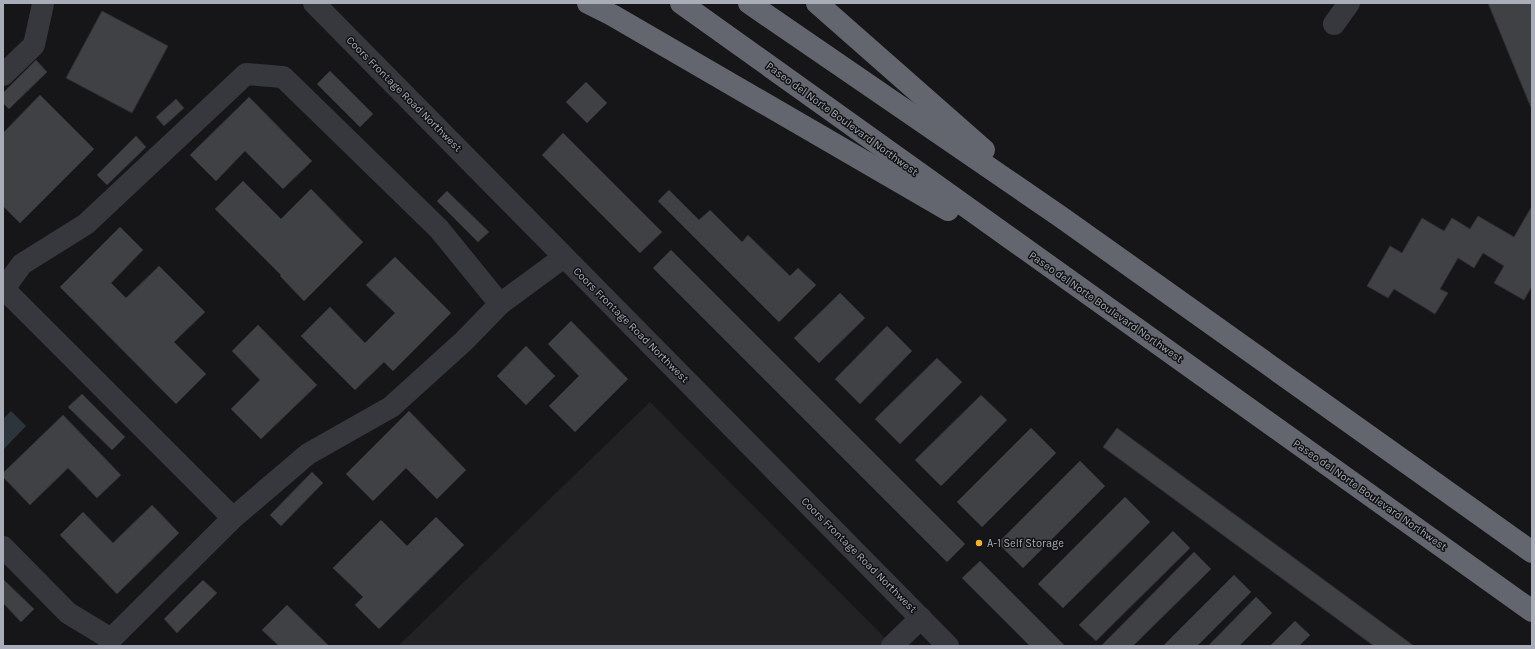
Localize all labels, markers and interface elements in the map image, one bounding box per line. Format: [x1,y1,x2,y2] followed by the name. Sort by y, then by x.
[344,34,464,154] street label: Coors Frontage Road Northwest
[763,59,921,179] street label: Paseo del Norte Boulevard Northwest
[1027,249,1185,365] street label: Paseo del Norte Boulevard Northwest
[571,265,691,385] street label: Coors Frontage Road Northwest
[1291,437,1449,553] street label: Paseo del Norte Boulevard Northwest
[799,495,919,615] street label: Coors Frontage Road Northwest
[987,537,1064,550] place label: A-1 Self Storage
[974,538,984,548] marker: A-1 Self Storage

